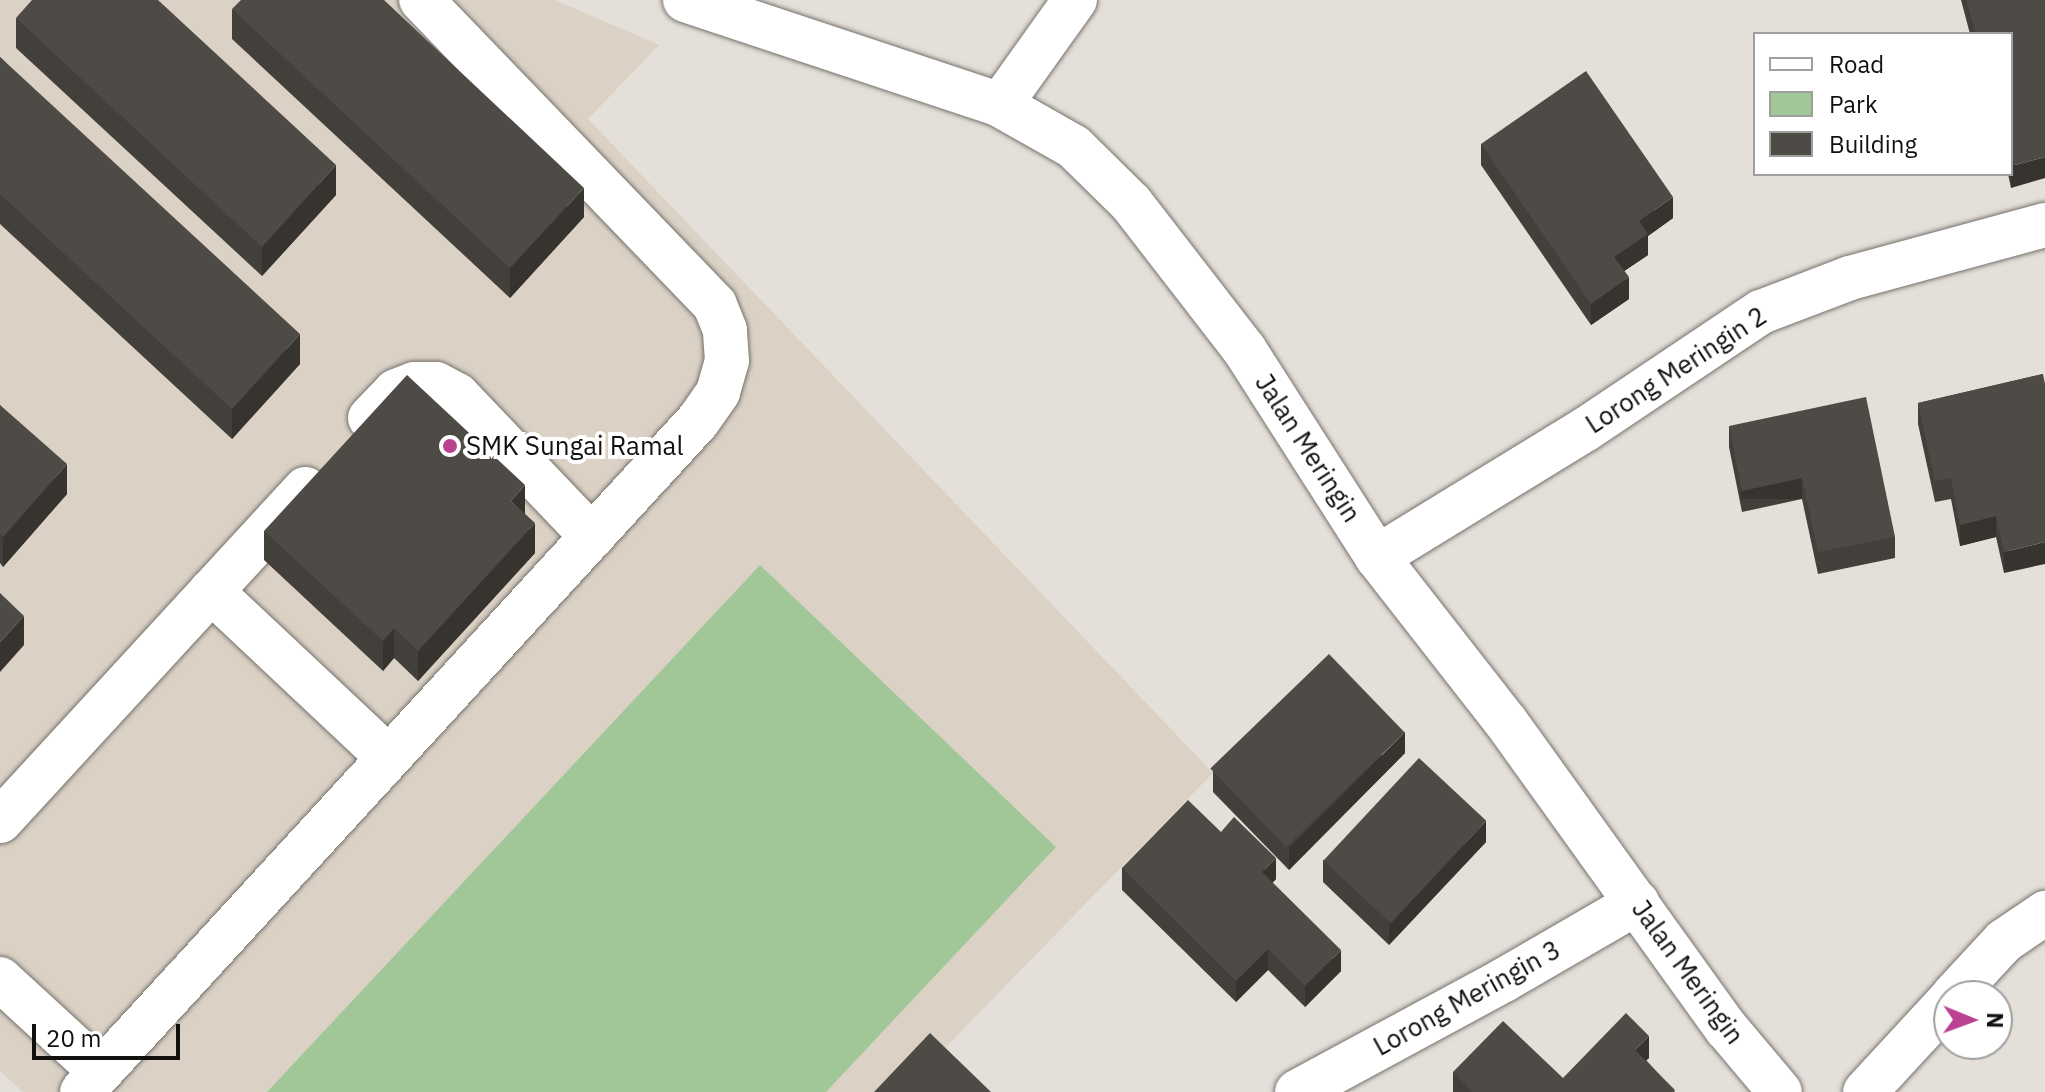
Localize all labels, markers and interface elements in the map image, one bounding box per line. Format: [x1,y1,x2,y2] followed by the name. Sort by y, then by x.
[1753,32,2013,176] legend
[1829,48,1884,80] text: Road
[1829,88,1878,120] text: Park
[1829,128,1917,160] text: Building
[1580,300,1772,440] street label: Lorong Meringin 2
[1249,368,1367,528] street label: Jalan Meringin
[466,430,684,462] place label: SMK Sungai Ramal
[441,437,459,455] marker: SMK Sungai Ramal
[1625,894,1751,1050] street label: Jalan Meringin
[1368,934,1566,1062] street label: Lorong Meringin 3
[1933,980,2013,1060] north arrow
[36,1008,184,1058] scale bar
[1981,1012,2010,1029] text: N
[46,1022,101,1054] text: 20 m

